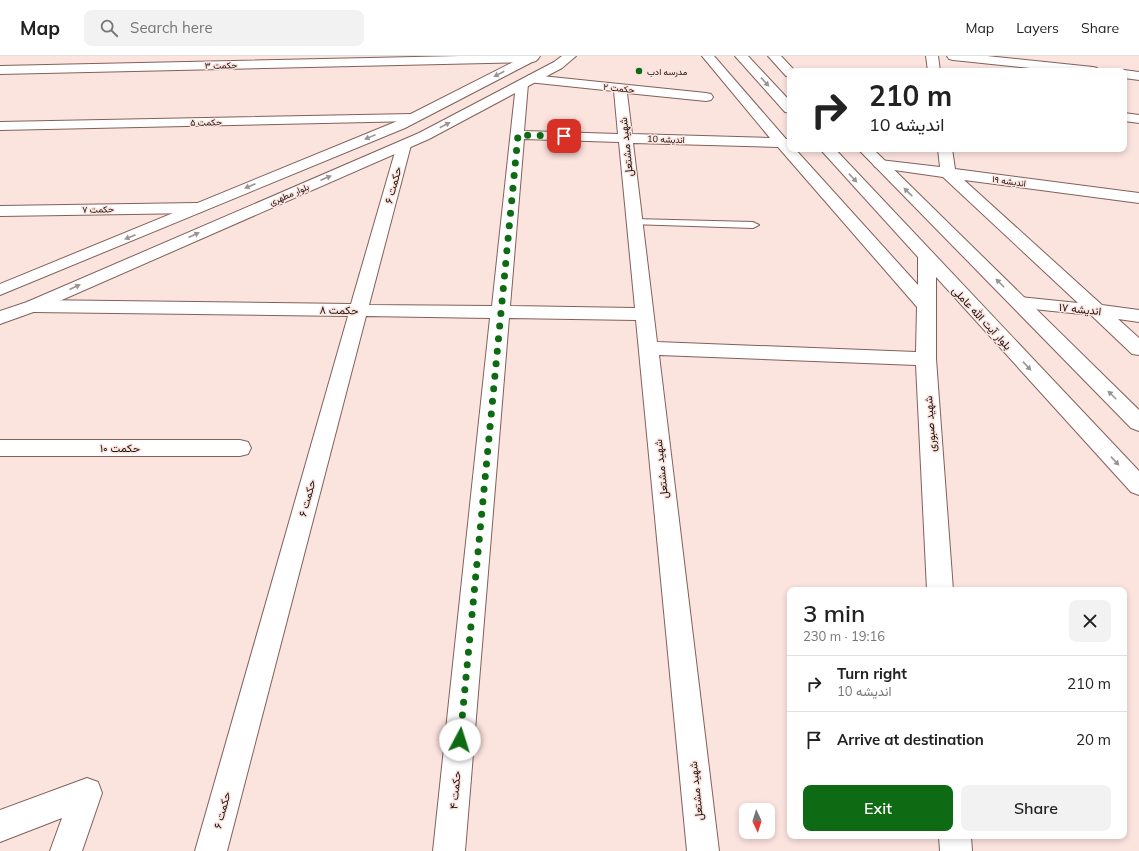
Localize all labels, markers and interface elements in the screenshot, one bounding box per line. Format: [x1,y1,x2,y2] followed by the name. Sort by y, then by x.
[84,10,364,46] search box
[20,16,60,40] text: Map
[98,17,120,39] icon: search
[130,18,213,37] text: Search here
[965,19,994,37] text: Map
[1016,19,1059,37] text: Layers
[1081,19,1119,37] text: Share
[205,59,237,71] street label: حکمت ۳
[634,66,644,76] marker: مدرسه ادب
[647,66,688,78] place label: مدرسه ادب
[494,71,505,77] one-way arrow
[761,77,770,88] one-way arrow
[869,78,952,113] text: 210 m
[603,81,635,95] street label: حکمت ۲
[803,84,855,136] icon: right
[869,113,944,136] text: اندیشه 10
[190,116,222,128] street label: حکمت ۵
[616,116,636,177] street label: شهید مشتعل
[547,119,581,153] pin
[439,122,451,128] one-way arrow
[553,125,575,147] icon: arrive
[647,133,685,145] street label: اندیشه 10
[364,134,375,140] one-way arrow
[381,165,405,205] street label: حکمت ۶
[848,173,858,183] one-way arrow
[992,173,1026,189] street label: اندیشه ۱۹
[321,175,332,181] one-way arrow
[267,181,311,208] street label: بلوار مطهری
[244,183,255,189] one-way arrow
[903,187,913,197] one-way arrow
[82,203,114,215] street label: حکمت ۷
[188,232,200,238] one-way arrow
[123,234,135,240] one-way arrow
[996,278,1005,288] one-way arrow
[949,283,1015,353] street label: بلوار آیت‌ الله عاملی
[69,284,81,291] one-way arrow
[1058,300,1102,318] street label: اندیشه ۱۷
[319,303,359,317] street label: حکمت ۸
[1022,361,1032,371] one-way arrow
[1107,390,1117,400] one-way arrow
[921,395,939,453] street label: شهید صبوری
[651,438,671,499] street label: شهید مشتعل
[100,441,140,455] street label: حکمت ۱۰
[1111,456,1120,466] one-way arrow
[295,478,319,518] street label: حکمت ۶
[803,598,865,628] text: 3 min
[1069,600,1111,642] button: close
[803,628,885,644] text: 230 m · 19:16
[837,664,907,683] text: Turn right
[803,673,825,695] icon: right
[1067,674,1111,693] text: 210 m
[837,683,891,699] text: اندیشه 10
[439,719,481,761] position arrow
[803,729,825,751] icon: arrive
[837,730,984,749] text: Arrive at destination
[1076,730,1111,749] text: 20 m
[686,760,706,821] street label: شهید مشتعل
[446,770,464,810] street label: حکمت ۴
[803,785,953,831] button: Exit
[961,785,1111,831] button: Share
[210,790,234,830] street label: حکمت ۶
[739,803,775,839] north arrow
[739,803,775,839] map controls

